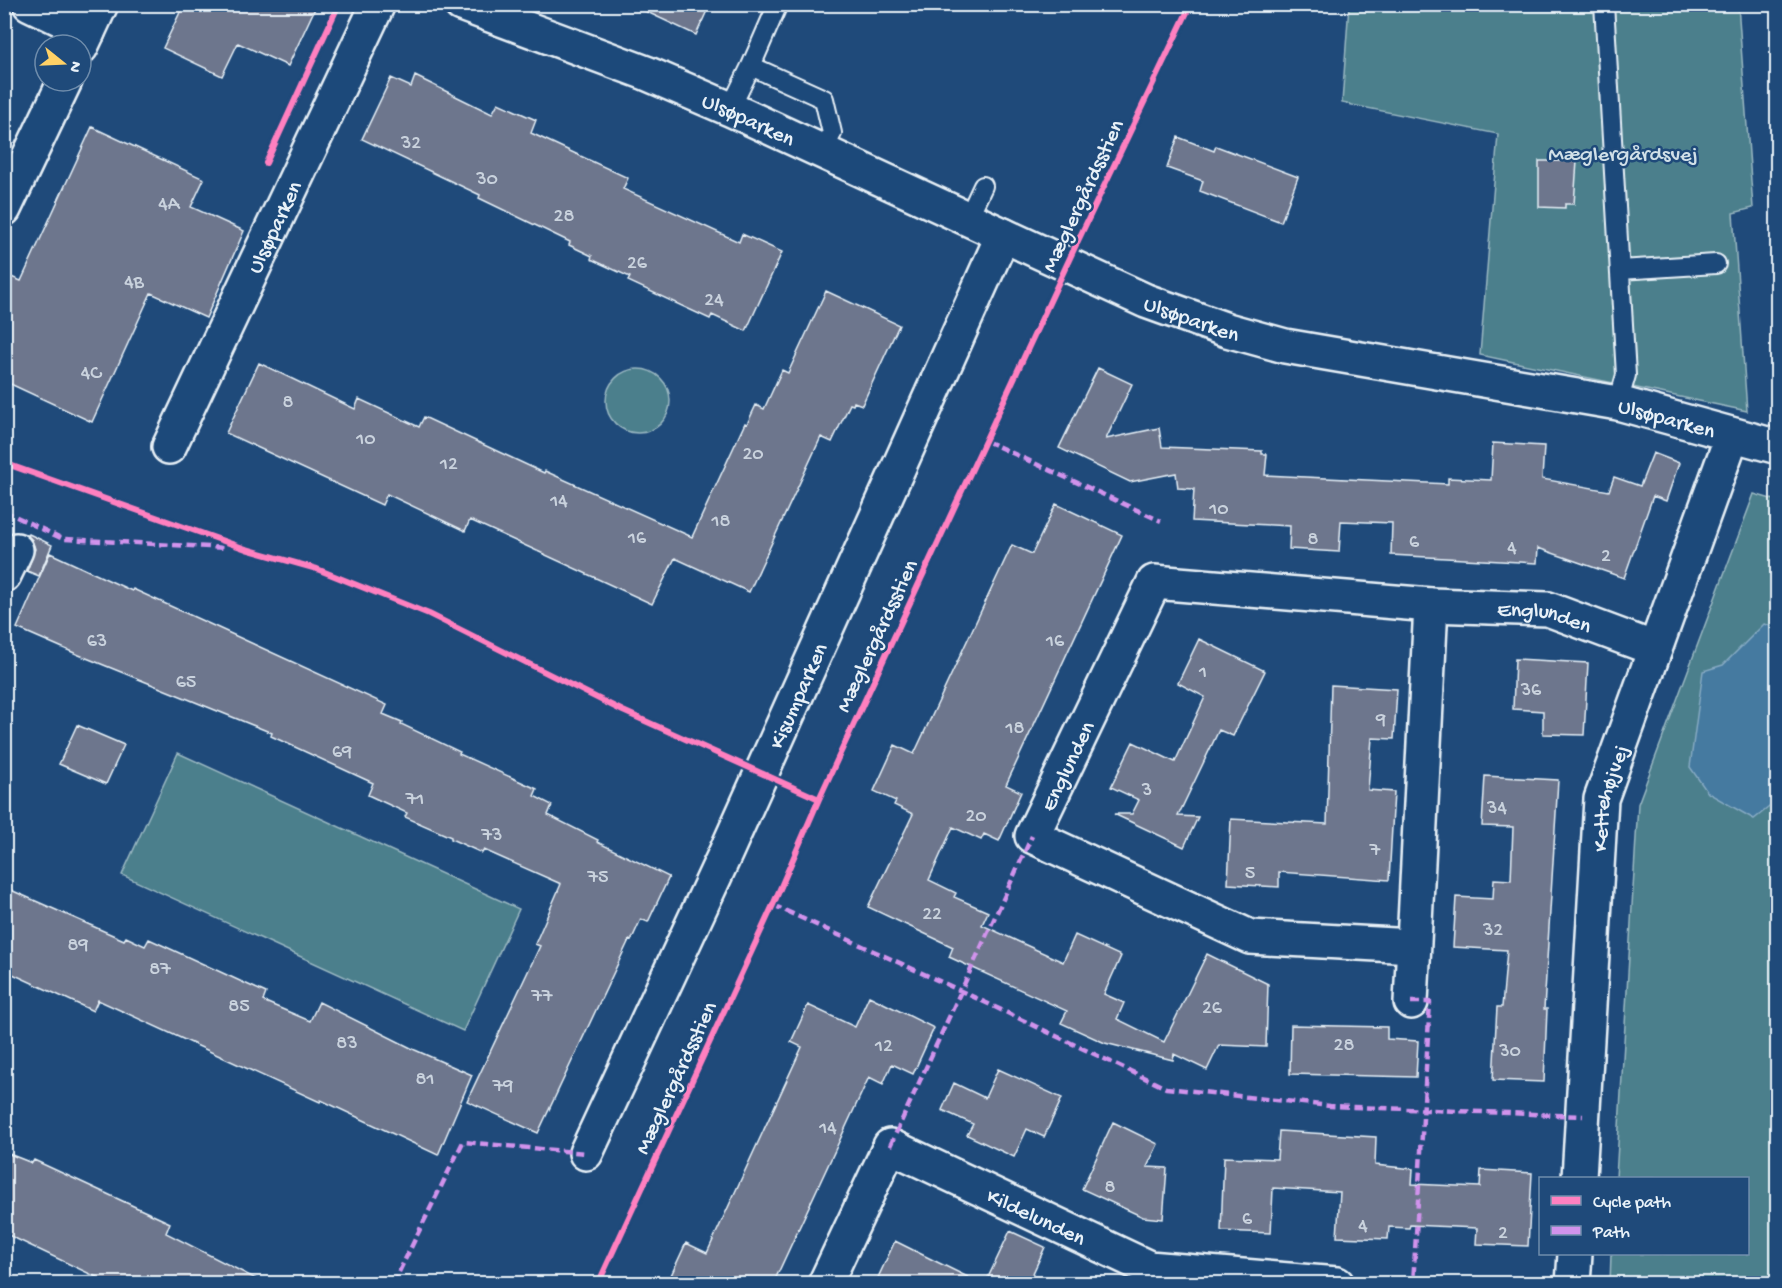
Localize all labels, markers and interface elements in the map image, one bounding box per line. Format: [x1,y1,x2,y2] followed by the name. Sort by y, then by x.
[33,33,93,93] north arrow
[63,59,85,75] text: N
[697,89,799,154] street label: Ulsøparken
[1038,116,1132,277] street label: Mæglergårdsstien
[400,133,421,156] house number: 32
[1548,143,1698,169] park label: Mæglergårdsvej
[475,169,498,192] house number: 30
[244,177,310,279] street label: Ulsøparken
[158,194,181,217] house number: 4A
[554,206,574,229] house number: 28
[627,253,648,276] house number: 26
[124,272,145,295] house number: 4B
[704,290,724,313] house number: 24
[1140,292,1242,350] street label: Ulsøparken
[81,363,102,386] house number: 4C
[283,392,294,415] house number: 8
[1615,395,1718,446] street label: Ulsøparken
[355,429,376,452] house number: 10
[742,444,764,467] house number: 20
[439,454,458,477] house number: 12
[549,491,568,514] house number: 14
[1208,499,1229,522] house number: 10
[710,511,731,534] house number: 18
[627,528,647,551] house number: 16
[1308,529,1319,552] house number: 8
[1409,532,1420,555] house number: 6
[1507,538,1517,561] house number: 4
[1601,546,1611,569] house number: 2
[832,556,926,717] street label: Mæglergårdsstien
[1497,598,1595,641] street label: Englunden
[87,631,107,654] house number: 63
[1045,631,1065,654] house number: 16
[765,639,835,754] street label: Kisumparken
[1198,662,1207,685] house number: 1
[176,672,196,695] house number: 65
[1520,680,1542,703] house number: 36
[1375,710,1386,733] house number: 9
[1037,717,1103,816] street label: Englunden
[1004,718,1025,741] house number: 18
[332,742,352,765] house number: 69
[1589,742,1636,853] street label: Kettehøjvej
[1141,780,1152,803] house number: 3
[405,789,424,812] house number: 71
[1486,798,1507,821] house number: 34
[965,806,987,829] house number: 20
[481,825,502,848] house number: 73
[1369,840,1381,863] house number: 7
[1245,863,1255,886] house number: 5
[587,867,608,890] house number: 75
[922,904,942,927] house number: 22
[1482,920,1503,943] house number: 32
[68,935,88,958] house number: 89
[149,959,171,982] house number: 87
[531,986,553,1009] house number: 77
[228,996,250,1019] house number: 85
[631,998,725,1159] street label: Mæglergårdsstien
[1202,998,1223,1021] house number: 26
[336,1033,358,1056] house number: 83
[1334,1035,1354,1058] house number: 28
[874,1036,893,1059] house number: 12
[1498,1041,1521,1064] house number: 30
[415,1069,435,1092] house number: 81
[492,1076,513,1099] house number: 79
[818,1118,837,1141] house number: 14
[1105,1177,1116,1200] house number: 8
[1539,1177,1749,1255] legend
[982,1184,1089,1254] street label: Kildelunden
[1593,1193,1671,1214] text: Cycle path
[1242,1209,1253,1232] house number: 6
[1358,1216,1368,1239] house number: 4
[1498,1223,1508,1246] house number: 2
[1592,1223,1630,1244] text: Path

